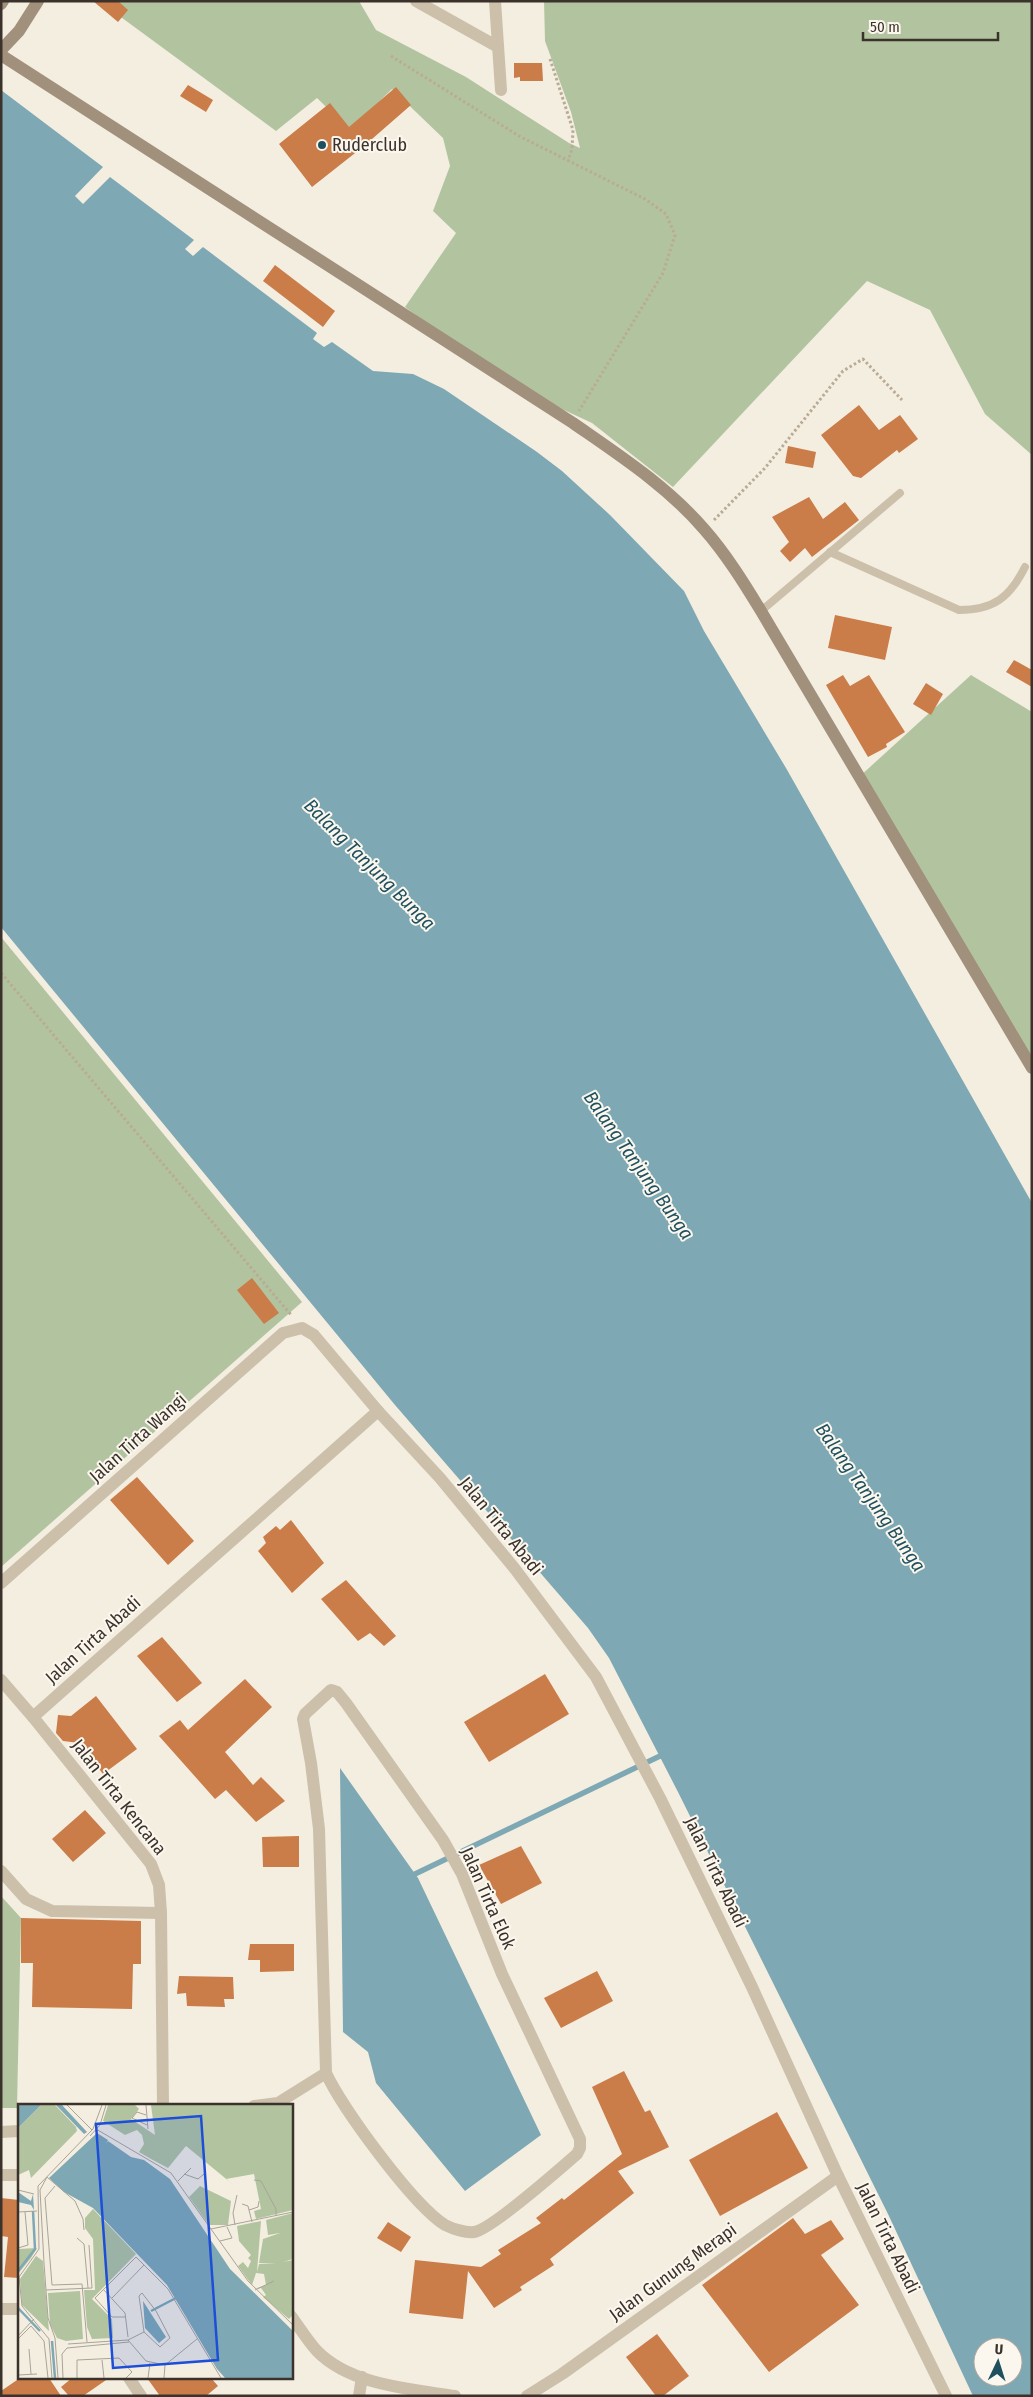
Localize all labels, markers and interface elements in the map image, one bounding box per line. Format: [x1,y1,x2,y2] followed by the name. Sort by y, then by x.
[863,10,998,42] scale bar
[870,18,900,36] text: 50 m
[332,134,407,156] place label: Ruderclub
[316,139,328,151] marker: Ruderclub
[299,794,440,935] water label: Balang Tanjung Bunga
[579,1087,698,1244] water label: Balang Tanjung Bunga
[85,1389,191,1487] street label: Jalan Tirta Wangi
[811,1419,930,1576] water label: Balang Tanjung Bunga
[455,1472,547,1580] street label: Jalan Tirta Abadi
[41,1591,145,1689] street label: Jalan Tirta Abadi
[67,1735,171,1859] street label: Jalan Tirta Kencana
[680,1813,752,1931] street label: Jalan Tirta Abadi
[456,1843,521,1953] street label: Jalan Tirta Elok
[18,2104,292,2380] inset map
[852,2179,924,2297] street label: Jalan Tirta Abadi
[605,2218,741,2326] street label: Jalan Gunung Merapi
[973,2337,1023,2387] north arrow
[994,2341,1004,2358] text: U

